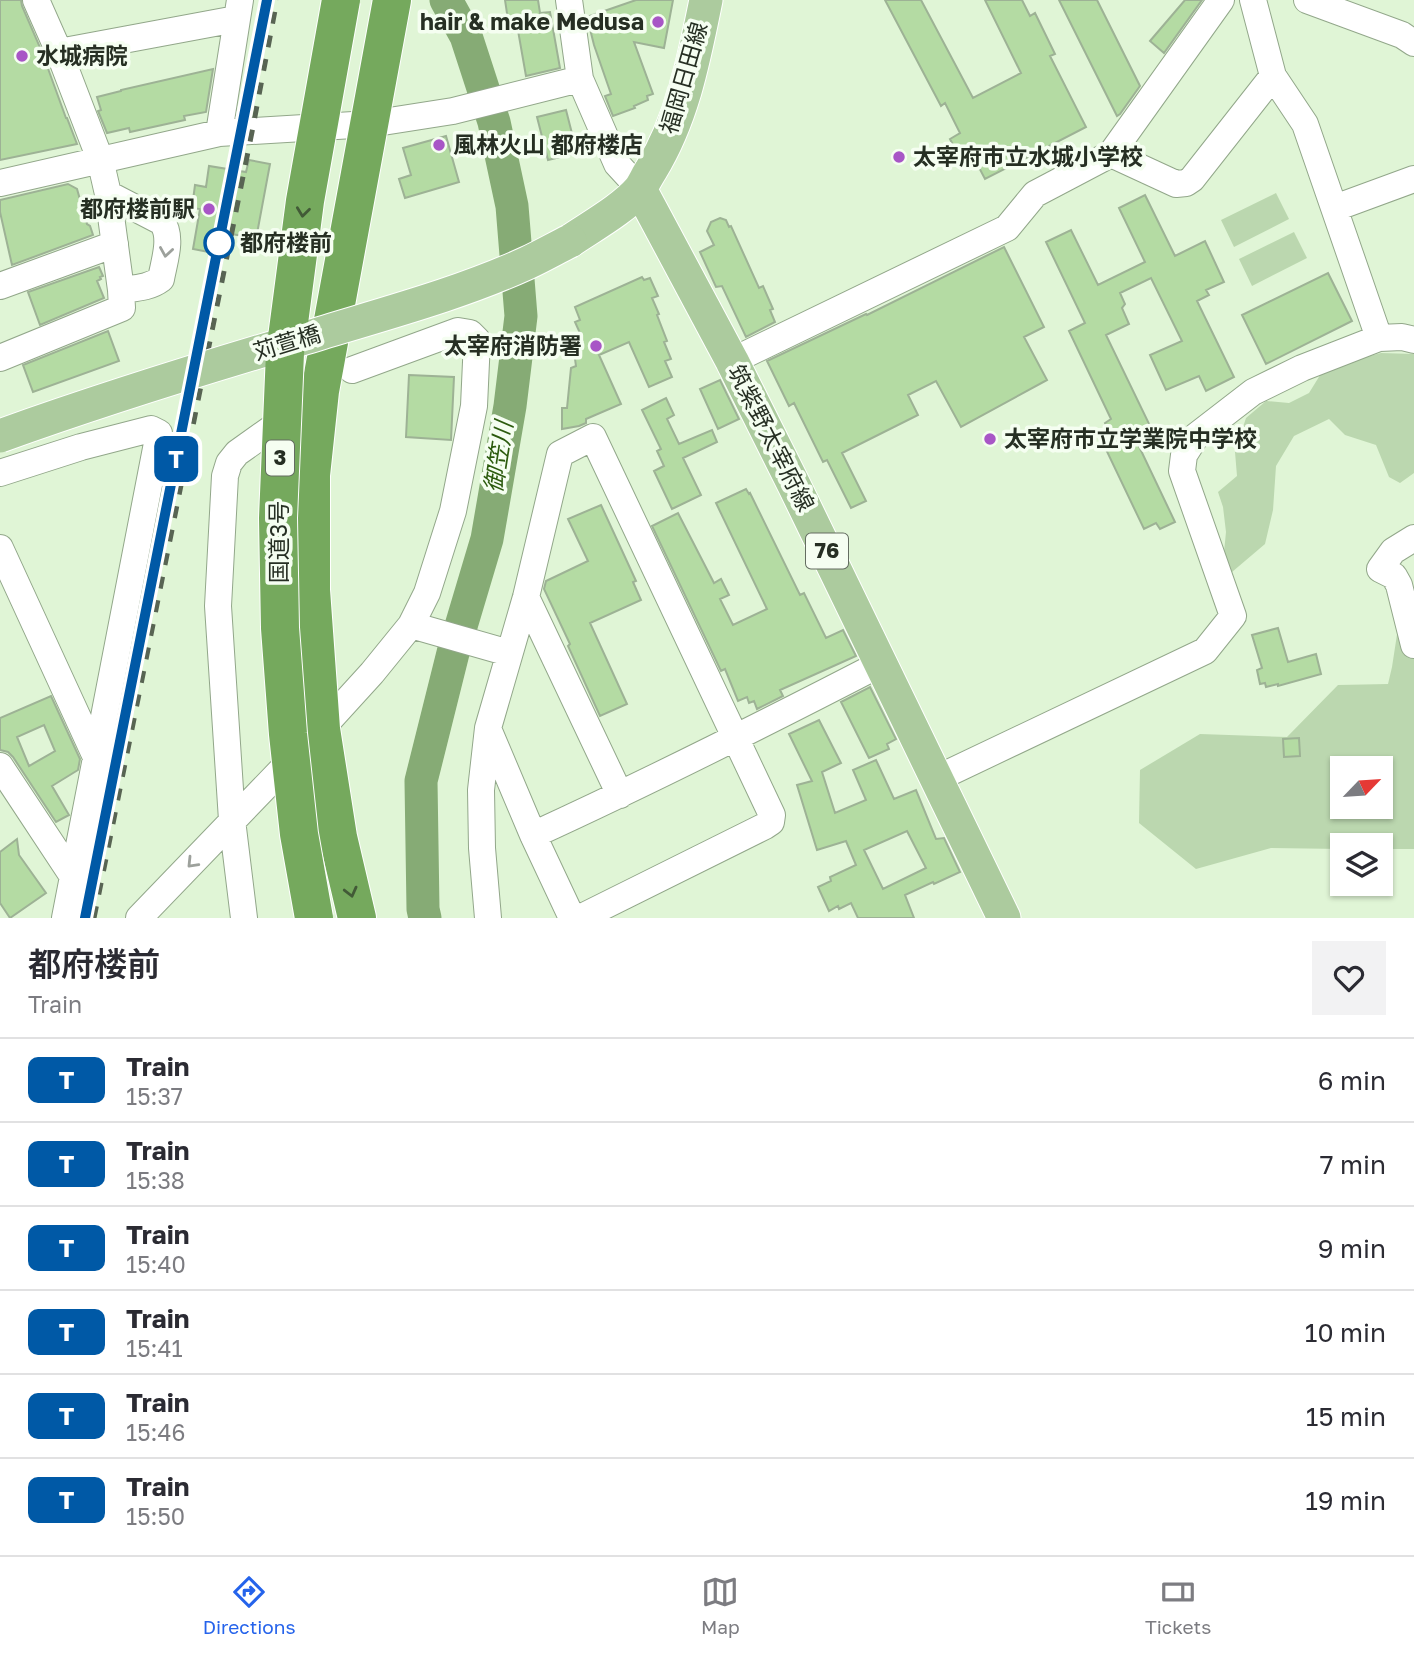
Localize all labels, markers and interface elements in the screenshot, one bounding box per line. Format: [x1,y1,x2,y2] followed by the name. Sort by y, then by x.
[420,7,644,35] place label: hair & make Medusa
[650,14,666,30] marker: hair & make Medusa
[654,19,712,137] street label: 福岡日田線
[36,41,128,69] place label: 水城病院
[14,48,30,64] marker: 水城病院
[453,130,643,158] place label: 風林火山 都府楼店
[431,137,447,153] marker: 風林火山 都府楼店
[913,142,1143,170] place label: 太宰府市立水城小学校
[891,149,907,165] marker: 太宰府市立水城小学校
[80,194,195,222] place label: 都府楼前駅
[201,201,217,217] marker: 都府楼前駅
[296,206,311,218] one-way arrow
[204,228,234,258] marker: 都府楼前
[240,228,332,256] place label: 都府楼前
[159,246,174,258] one-way arrow
[250,319,324,366] street label: 苅萱橋
[444,331,582,359] place label: 太宰府消防署
[588,338,604,354] marker: 太宰府消防署
[723,359,821,516] street label: 筑紫野太宰府線
[478,416,518,495] water label: 御笠川
[1004,424,1257,452] place label: 太宰府市立学業院中学校
[982,431,998,447] marker: 太宰府市立学業院中学校
[153,436,199,482] line badge: T
[266,440,294,476] road number: 3
[168,444,184,473] text: T
[264,501,292,583] street label: 国道3号
[806,534,848,568] road number: 76
[1330,756,1393,819] north arrow
[1330,756,1393,896] map controls
[1330,833,1393,896] button: layers
[187,855,200,868] one-way arrow
[343,886,357,898] one-way arrow
[1312,941,1386,1015] button: heart
[28,944,160,983] text: 都府楼前
[28,990,82,1018] text: Train
[126,1051,190,1082] text: Train
[59,1065,74,1094] text: T
[1318,1065,1386,1096] text: 6 min
[126,1082,183,1110] text: 15:37
[126,1135,190,1166] text: Train
[59,1149,74,1178] text: T
[1320,1149,1386,1180] text: 7 min
[126,1166,185,1194] text: 15:38
[126,1219,190,1250] text: Train
[59,1233,74,1262] text: T
[1318,1233,1386,1264] text: 9 min
[126,1250,186,1278] text: 15:40
[126,1303,190,1334] text: Train
[59,1317,74,1346] text: T
[1305,1317,1386,1348] text: 10 min
[126,1334,183,1362] text: 15:41
[126,1387,190,1418] text: Train
[59,1401,74,1430] text: T
[1306,1401,1386,1432] text: 15 min
[126,1418,185,1446] text: 15:46
[126,1471,190,1502] text: Train
[59,1485,74,1514] text: T
[1305,1485,1386,1516] text: 19 min
[126,1502,185,1530] text: 15:50
[203,1573,296,1638] tab: Directions
[701,1573,740,1638] tab: Map
[1145,1573,1211,1638] tab: Tickets

